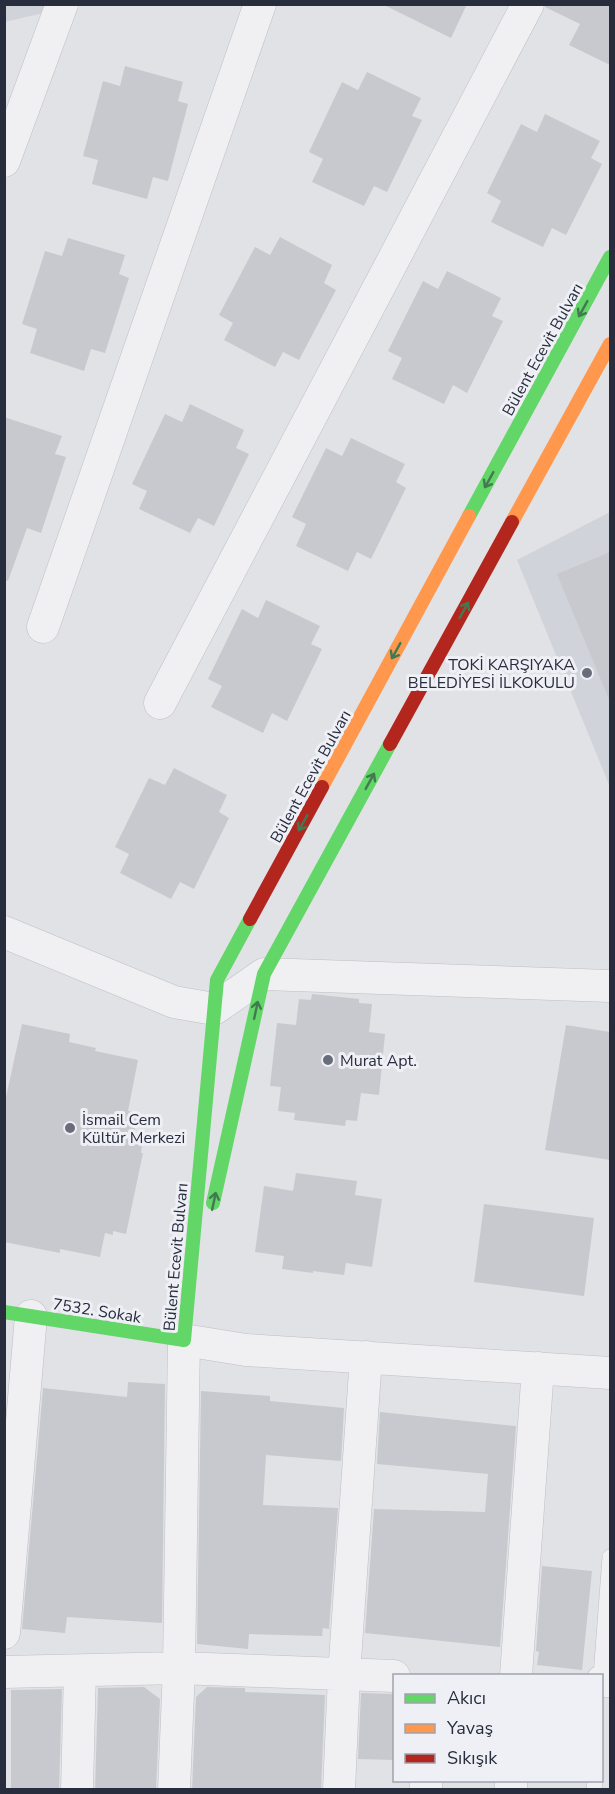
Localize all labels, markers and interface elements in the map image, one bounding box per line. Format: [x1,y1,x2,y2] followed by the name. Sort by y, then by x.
[497,279,589,420] street label: Bülent Ecevit Bulvarı
[577,300,589,317] one-way arrow
[483,471,495,488] one-way arrow
[458,602,470,619] one-way arrow
[390,642,401,660] one-way arrow
[408,654,575,694] place label: TOKİ KARŞIYAKA BELEDİYESİ İLKOKULU
[580,666,594,680] marker: TOKİ KARŞIYAKA BELEDİYESİ İLKOKULU
[265,706,357,847] street label: Bülent Ecevit Bulvarı
[365,772,376,790] one-way arrow
[297,813,308,831] one-way arrow
[251,1001,262,1021] one-way arrow
[340,1050,417,1072] place label: Murat Apt.
[321,1053,335,1067] marker: Murat Apt.
[82,1109,185,1149] place label: İsmail Cem Kültür Merkezi
[63,1121,77,1135] marker: İsmail Cem Kültür Merkezi
[159,1182,193,1332] street label: Bülent Ecevit Bulvarı
[209,1192,220,1211] one-way arrow
[51,1293,144,1329] street label: 7532. Sokak
[393,1674,603,1782] legend
[447,1686,486,1710] text: Akıcı
[446,1716,493,1740] text: Yavaş
[447,1746,498,1770] text: Sıkışık

